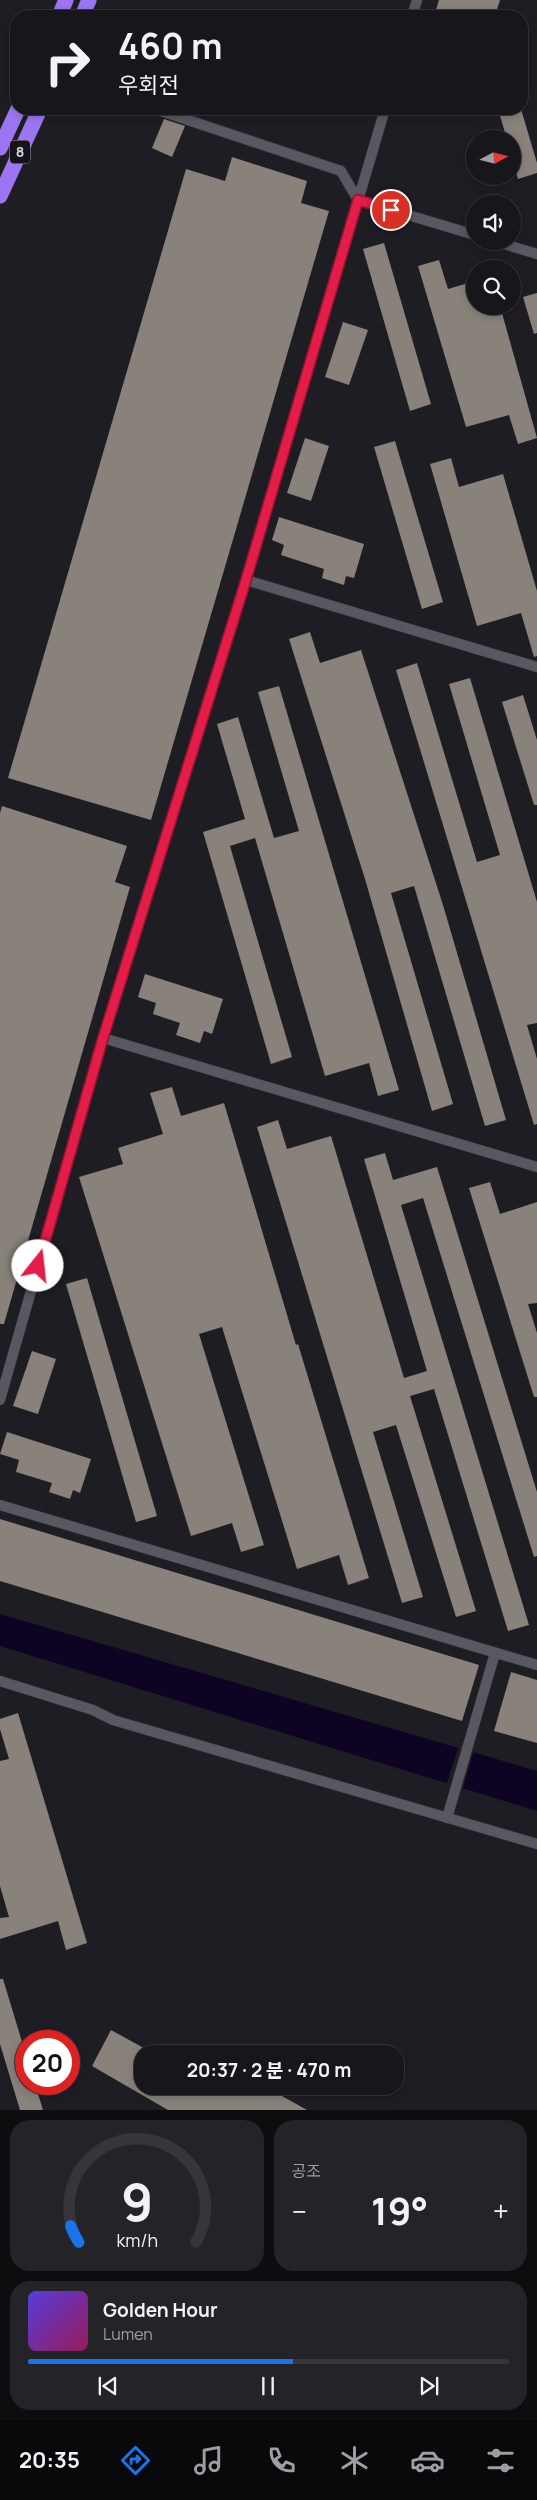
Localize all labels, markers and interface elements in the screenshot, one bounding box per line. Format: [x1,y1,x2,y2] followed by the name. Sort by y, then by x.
[118,22,223,70] text: 460 m
[35,30,100,95] icon: right
[118,70,179,100] text: 우회전
[466,130,521,185] north arrow
[466,130,521,315] map controls
[10,140,30,163] road number: 8
[370,189,412,231] pin
[466,195,521,250] button: sound
[377,196,405,224] icon: arrive
[466,260,521,315] button: search
[11,1239,63,1291] position arrow
[15,2030,80,2095] speed limit sign: 20
[187,2057,351,2083] text: 20:37 · 2 분 · 470 m
[292,2160,321,2182] text: 공조
[121,2166,153,2237] text: 9
[371,2184,428,2236] text: 19°
[292,2192,307,2230] text: −
[493,2192,509,2230] text: +
[116,2228,158,2252] text: km/h
[103,2297,217,2323] text: Golden Hour
[103,2323,153,2345] text: Lumen
[94,2372,122,2400] icon: previous
[254,2372,282,2400] icon: pause
[415,2372,443,2400] icon: next
[118,2443,153,2478] icon: directions
[191,2443,226,2478] icon: music
[264,2443,299,2478] icon: phone
[337,2443,372,2478] icon: climate
[410,2443,445,2478] icon: car
[483,2443,518,2478] icon: filters
[19,2445,80,2475] text: 20:35

